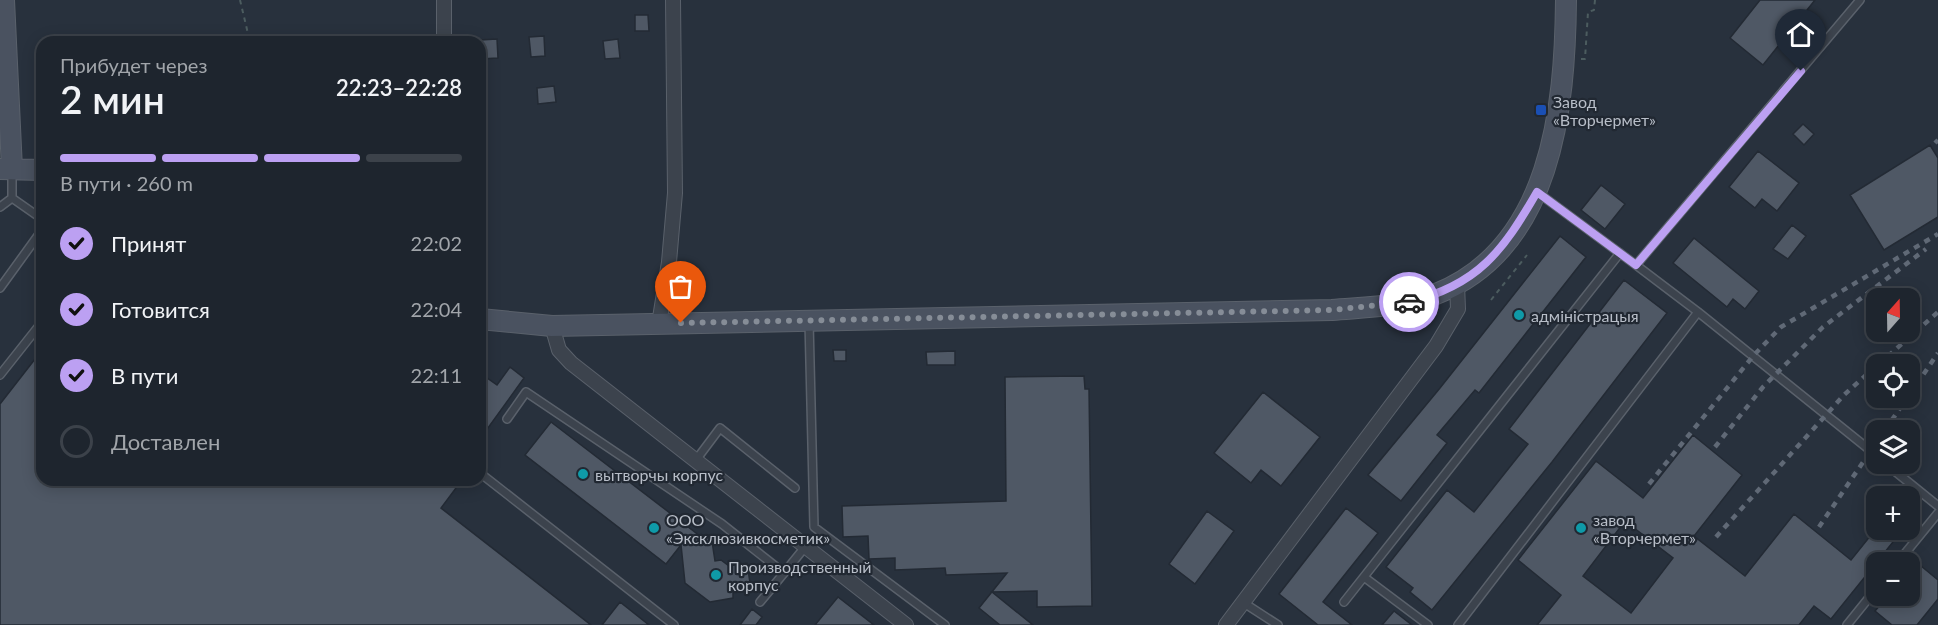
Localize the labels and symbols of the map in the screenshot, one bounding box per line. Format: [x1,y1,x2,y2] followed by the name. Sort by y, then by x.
[1775,9,1826,71] pin
[1553,92,1656,129] place label: Завод «Вторчермет»
[1534,103,1548,117] marker: Завод «Вторчермет»
[655,261,706,323] pin
[1379,272,1439,332] courier
[1866,288,1920,342] north arrow
[1531,306,1639,325] place label: адміністрацыя
[1512,308,1526,322] marker: адміністрацыя
[595,465,723,484] place label: вытворчы корпус
[576,467,590,481] marker: вытворчы корпус
[666,510,830,547] place label: ООО «Эксклюзивкосметик»
[1593,510,1696,547] place label: завод «Вторчермет»
[647,521,661,535] marker: ООО «Эксклюзивкосметик»
[1574,521,1588,535] marker: завод «Вторчермет»
[728,557,871,594] place label: Производственный корпус
[709,568,723,582] marker: Производственный корпус

